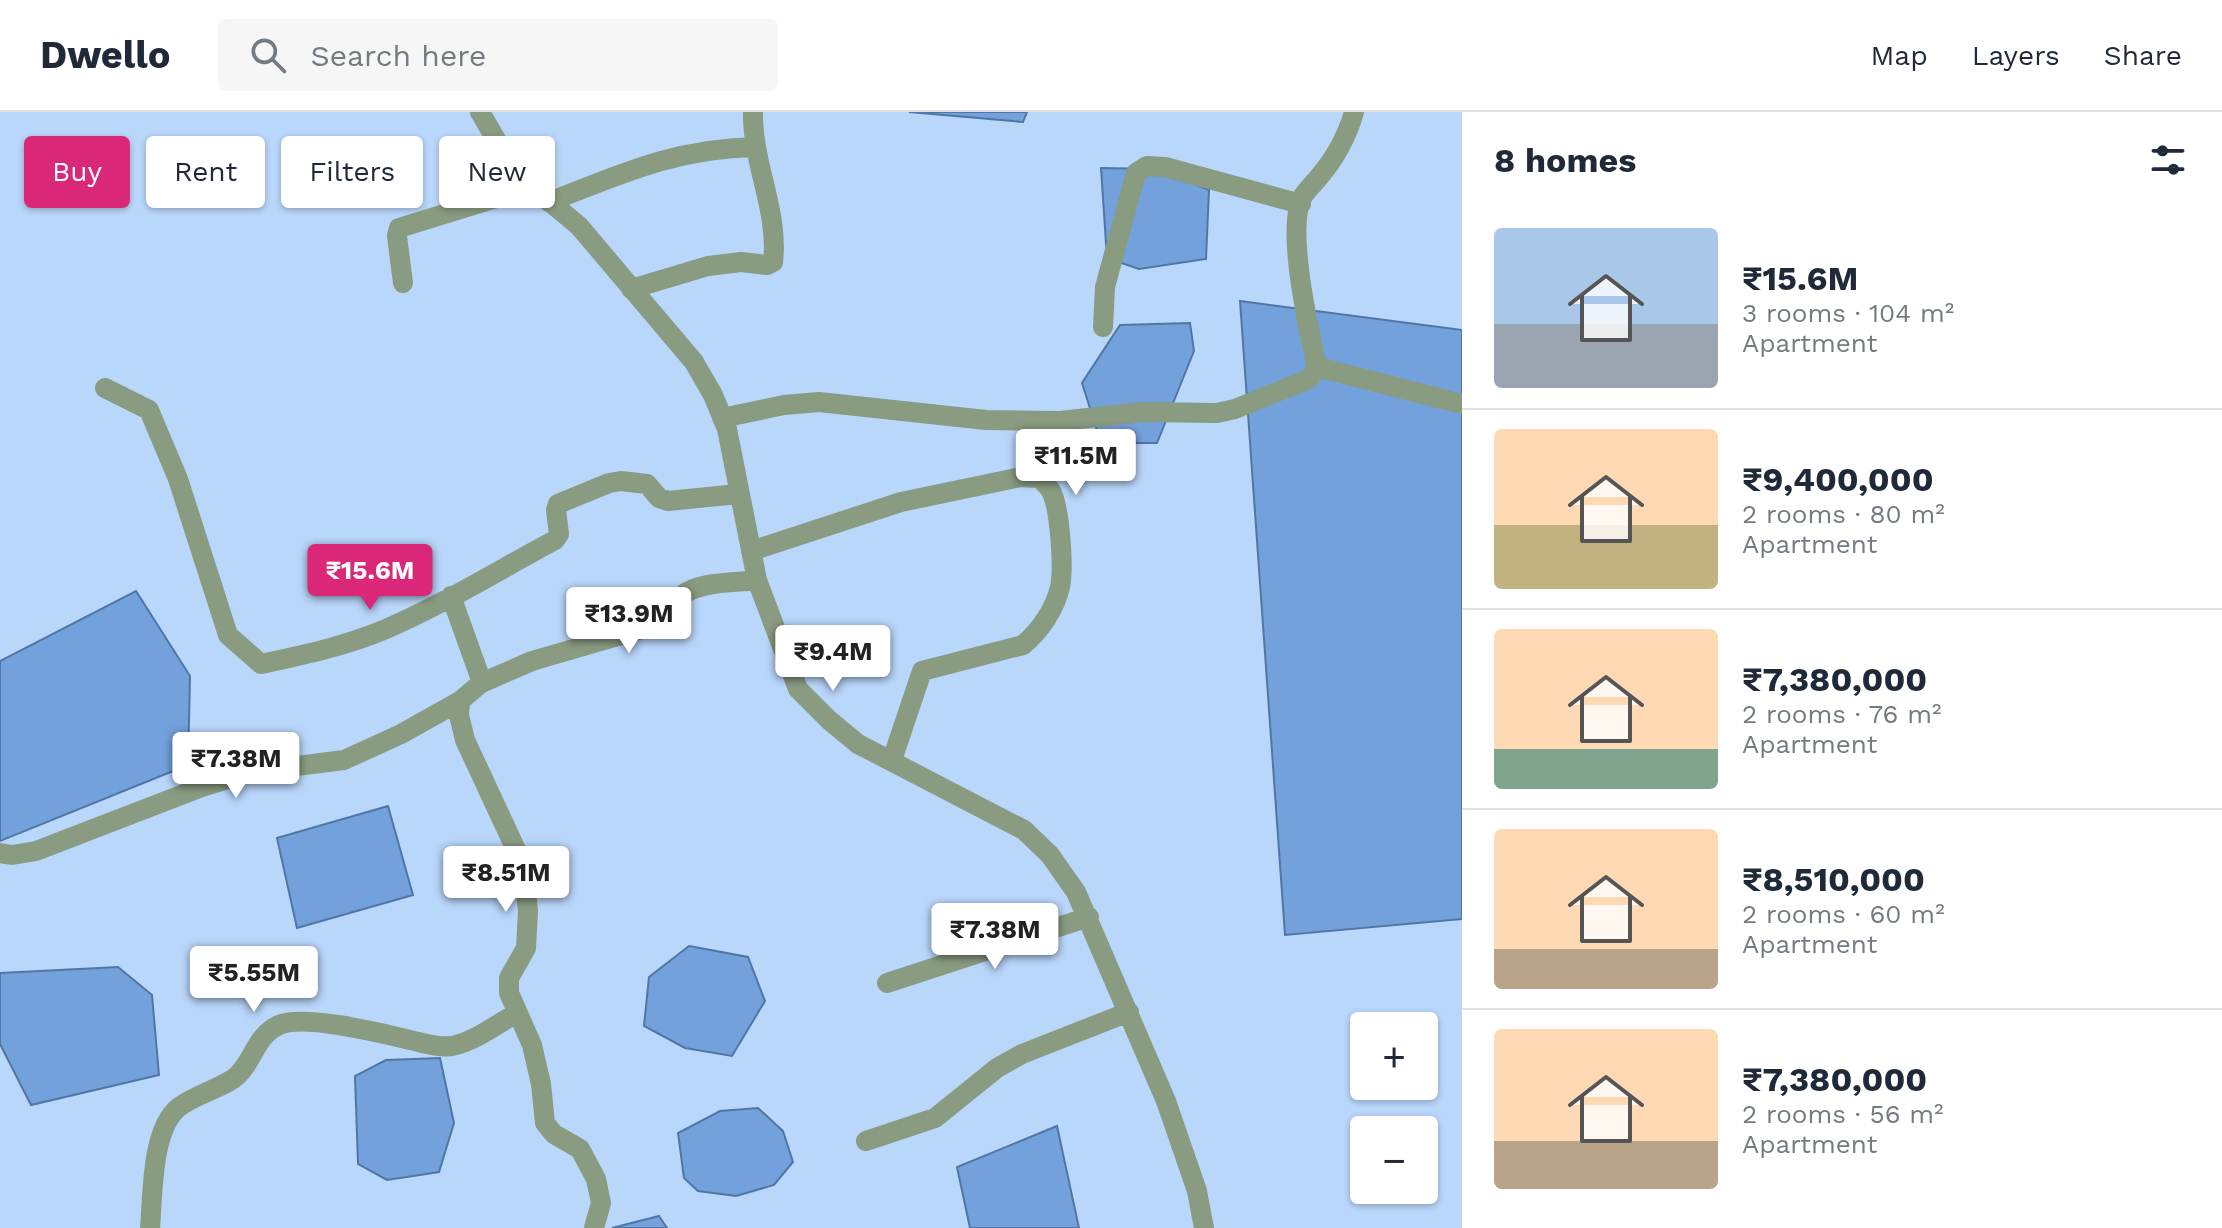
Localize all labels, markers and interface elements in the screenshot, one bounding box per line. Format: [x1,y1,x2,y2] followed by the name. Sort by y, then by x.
[218,19,778,91] search box
[40,33,170,77] text: Dwello
[246,33,290,77] icon: search
[310,38,486,73] text: Search here
[1871,39,1928,72] text: Map
[1972,39,2060,72] text: Layers
[2104,39,2182,72] text: Share
[24,136,130,208] chip: Buy
[146,136,265,208] chip: Rent
[281,136,423,208] chip: Filters
[439,136,555,208] chip: New
[2146,138,2190,182] icon: filters
[1494,140,1636,180] text: 8 homes
[1742,258,1858,298] text: ₹15.6M
[1558,260,1654,356] icon: home
[1742,298,1954,328] text: 3 rooms · 104 m²
[1742,328,1878,358] text: Apartment
[1011,429,1141,497] pin: ₹11.5M
[1034,440,1118,470] text: ₹11.5M
[1742,459,1934,499] text: ₹9,400,000
[1558,461,1654,557] icon: home
[1742,499,1945,529] text: 2 rooms · 80 m²
[1742,529,1878,559] text: Apartment
[305,544,435,612] pin: ₹15.6M
[325,555,415,585] text: ₹15.6M
[564,587,694,655] pin: ₹13.9M
[584,598,674,628] text: ₹13.9M
[777,625,889,693] pin: ₹9.4M
[793,636,873,666] text: ₹9.4M
[1742,659,1927,699] text: ₹7,380,000
[1558,661,1654,757] icon: home
[1742,699,1941,729] text: 2 rooms · 76 m²
[1742,729,1878,759] text: Apartment
[171,732,301,800] pin: ₹7.38M
[190,743,282,773] text: ₹7.38M
[441,846,571,914] pin: ₹8.51M
[461,857,551,887] text: ₹8.51M
[1742,859,1925,899] text: ₹8,510,000
[1558,861,1654,957] icon: home
[1742,899,1945,929] text: 2 rooms · 60 m²
[930,903,1060,971] pin: ₹7.38M
[949,914,1041,944] text: ₹7.38M
[1742,929,1878,959] text: Apartment
[189,946,319,1014] pin: ₹5.55M
[208,957,300,987] text: ₹5.55M
[1350,1012,1438,1204] map controls
[1350,1012,1438,1100] button: +
[1742,1059,1927,1099] text: ₹7,380,000
[1558,1061,1654,1157] icon: home
[1742,1099,1944,1129] text: 2 rooms · 56 m²
[1350,1116,1438,1204] button: −
[1742,1129,1878,1159] text: Apartment

